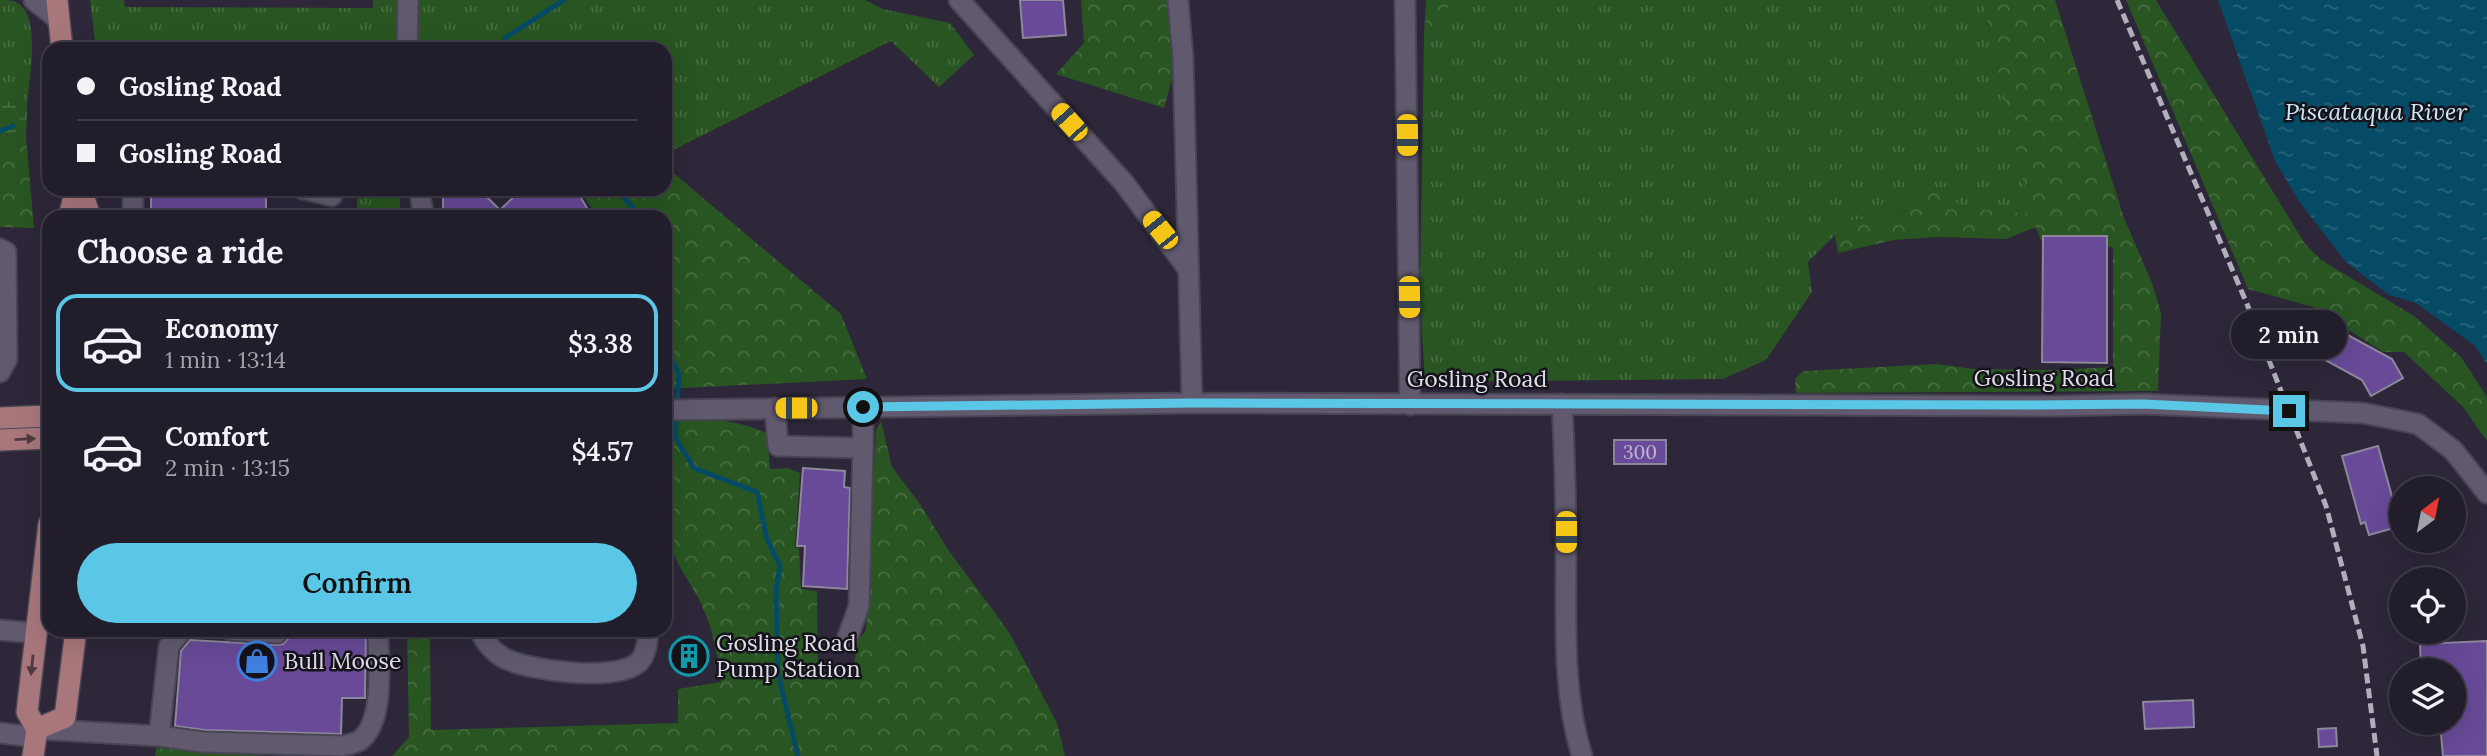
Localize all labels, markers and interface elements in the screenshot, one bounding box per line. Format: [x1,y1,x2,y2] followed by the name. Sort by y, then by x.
[119,70,282,103] text: Gosling Road
[2285,96,2467,127] water label: Piscataqua River
[1048,99,1091,145] car
[1397,114,1418,156] car
[119,137,282,170] text: Gosling Road
[1139,207,1182,253] car
[77,231,284,272] text: Choose a ride
[1399,276,1420,318] car
[2231,310,2347,358] callout: 2 min
[81,312,144,375] icon: car
[165,312,278,345] text: Economy
[2259,320,2319,349] text: 2 min
[568,327,633,360] text: $3.38
[165,345,286,374] text: 1 min · 13:14
[1974,363,2114,392] street label: Gosling Road
[1407,364,1547,393] street label: Gosling Road
[847,391,879,423] route start
[2273,395,2305,427] route end
[776,398,818,419] car
[81,420,144,483] icon: car
[165,420,269,453] text: Comfort
[14,434,36,445] one-way arrow
[572,435,633,468] text: $4.57
[1623,440,1657,464] house number: 300
[165,453,290,482] text: 2 min · 13:15
[2389,476,2466,553] north arrow
[2389,476,2466,735] map controls
[1556,511,1577,553] car
[77,543,637,623] button: Confirm
[2389,567,2466,644] button: locate
[716,628,860,683] place label: Gosling Road Pump Station
[668,635,710,677] building icon: Gosling Road Pump Station
[236,640,278,682] shop icon: Bull Moose
[284,646,401,675] place label: Bull Moose
[26,654,37,676] one-way arrow
[2389,658,2466,735] button: layers

